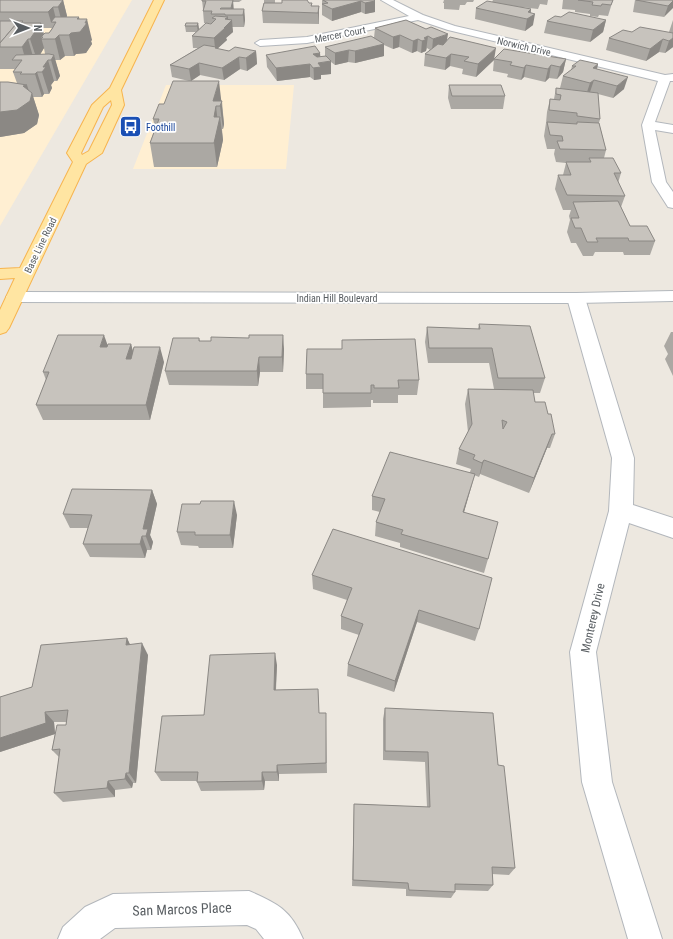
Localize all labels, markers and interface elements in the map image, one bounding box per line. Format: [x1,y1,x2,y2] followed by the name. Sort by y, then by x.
[8,8,48,48] north arrow
[314,24,367,45] street label: Mercer Court
[31,25,44,32] text: N
[496,35,552,58] street label: Norwich Drive
[118,114,144,140] bus stop icon: Foothill
[146,122,175,133] place label: Foothill
[22,215,59,275] street label: Base Line Road
[296,293,378,304] street label: Indian Hill Boulevard
[578,582,608,654] street label: Monterey Drive
[132,899,232,919] street label: San Marcos Place

